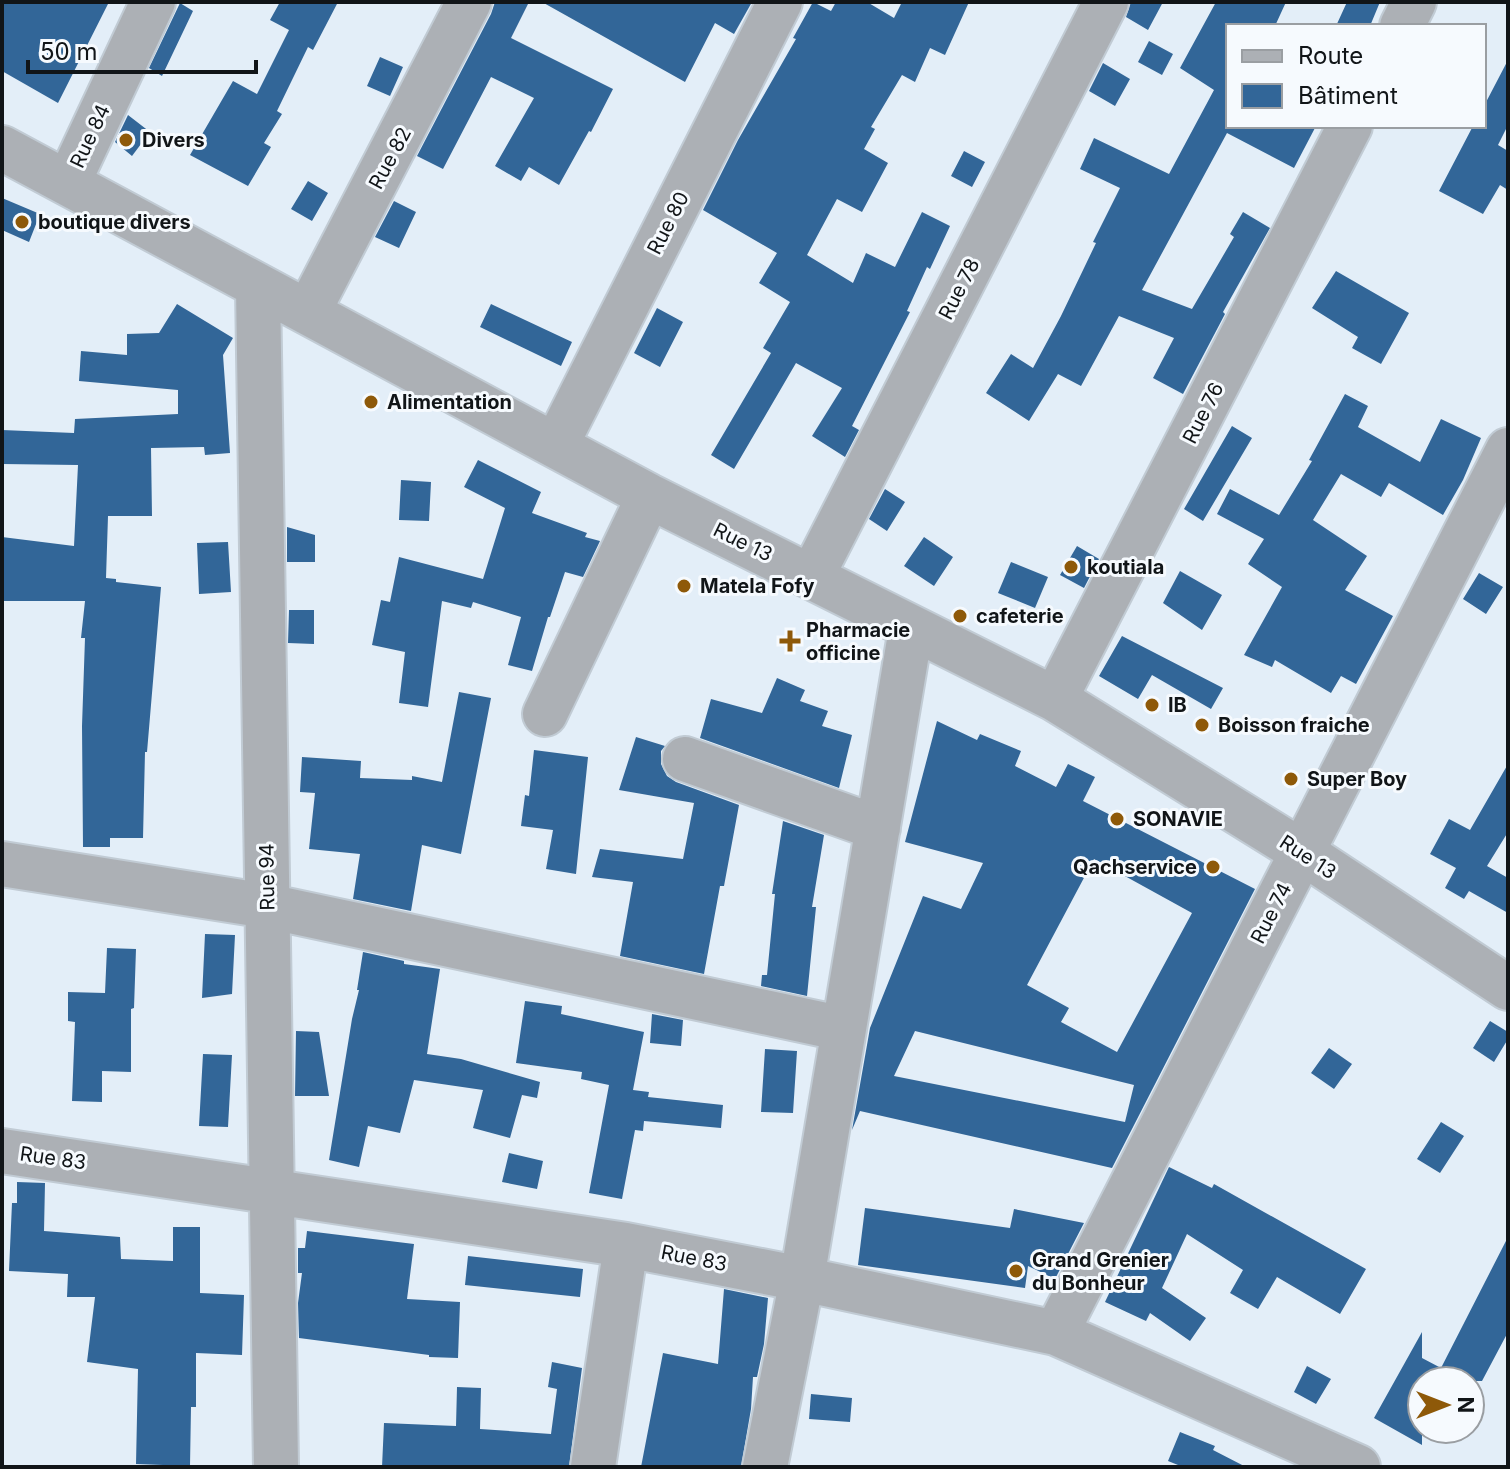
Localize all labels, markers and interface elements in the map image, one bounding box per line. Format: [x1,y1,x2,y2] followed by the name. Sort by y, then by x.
[28,24,256,74] scale bar
[1226,24,1486,128] legend
[40,37,98,66] text: 50 m
[1298,41,1363,70] text: Route
[1298,81,1398,110] text: Bâtiment
[65,100,115,172] street label: Rue 84
[364,123,416,193] street label: Rue 82
[142,128,205,152] place label: Divers
[117,131,135,149] marker: Divers
[642,188,694,258] street label: Rue 80
[38,210,191,234] place label: boutique divers
[13,213,31,231] marker: boutique divers
[933,254,985,324] street label: Rue 78
[1177,378,1229,448] street label: Rue 76
[387,390,512,414] place label: Alimentation
[362,393,380,411] marker: Alimentation
[710,518,776,566] street label: Rue 13
[1087,555,1164,579] place label: koutiala
[1062,558,1080,576] marker: koutiala
[700,574,814,598] place label: Matela Fofy
[675,577,693,595] marker: Matela Fofy
[976,604,1064,628] place label: cafeterie
[951,607,969,625] marker: cafeterie
[806,618,910,665] place label: Pharmacie officine
[781,632,799,650] marker: Pharmacie officine
[1168,693,1187,717] place label: IB
[1143,696,1161,714] marker: IB
[1218,713,1370,737] place label: Boisson fraiche
[1193,716,1211,734] marker: Boisson fraiche
[1307,767,1407,791] place label: Super Boy
[1282,770,1300,788] marker: Super Boy
[1133,807,1223,831] place label: SONAVIE
[1108,810,1126,828] marker: SONAVIE
[1275,830,1341,884] street label: Rue 13
[254,843,280,911] street label: Rue 94
[1073,855,1197,879] place label: Qachservice
[1204,858,1222,876] marker: Qachservice
[1246,879,1296,947] street label: Rue 74
[18,1141,88,1175] street label: Rue 83
[659,1240,729,1276] street label: Rue 83
[1032,1248,1169,1295] place label: Grand Grenier du Bonheur
[1007,1262,1025,1280] marker: Grand Grenier du Bonheur
[1406,1365,1486,1445] north arrow
[1453,1397,1479,1413] text: N

